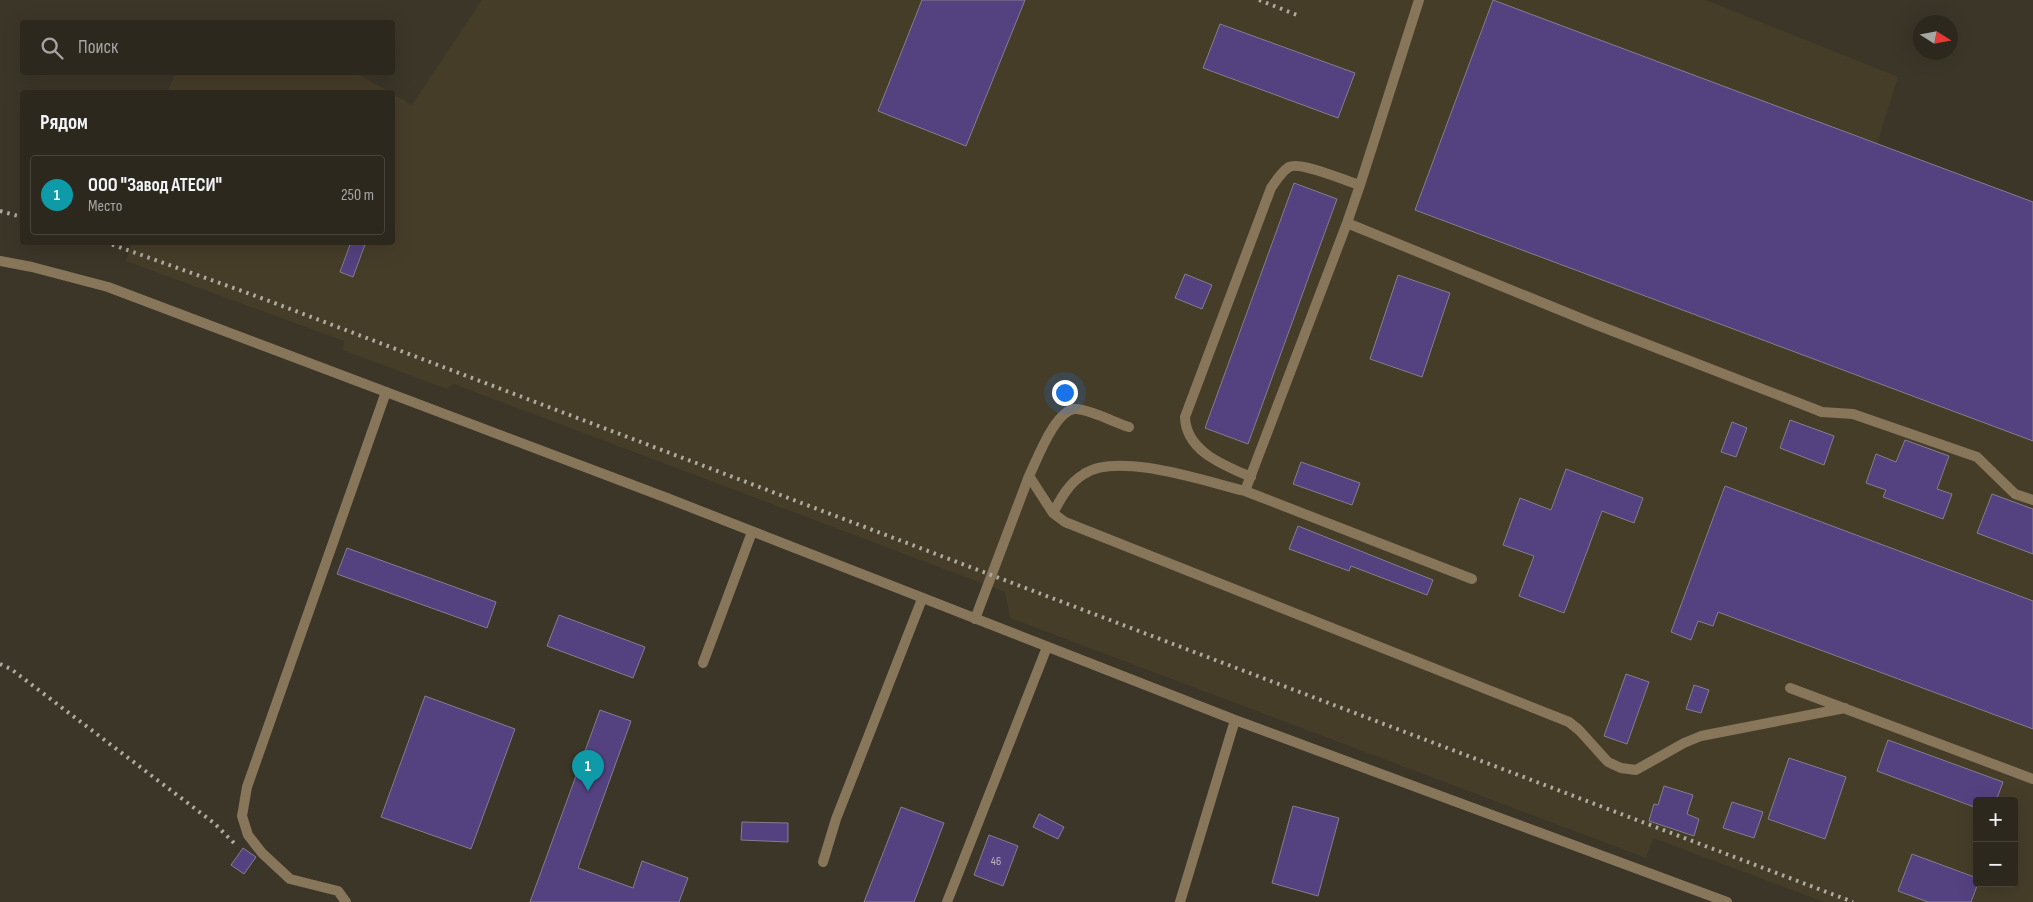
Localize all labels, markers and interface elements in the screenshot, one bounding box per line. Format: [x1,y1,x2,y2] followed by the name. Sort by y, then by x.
[1913,15,1958,60] north arrow
[20,20,395,75] search box
[38,34,66,62] icon: search
[78,36,118,59] text: Поиск
[40,110,88,135] text: Рядом
[88,174,222,197] text: ООО "Завод АТЕСИ"
[54,186,60,205] text: 1
[341,186,374,205] text: 250 m
[88,197,122,216] text: Место
[1052,380,1078,406] your location
[572,750,604,791] pin: 1
[1973,797,2018,887] map controls
[1973,797,2018,842] button: +
[1973,842,2018,887] button: −
[991,854,1001,869] house number: 46

